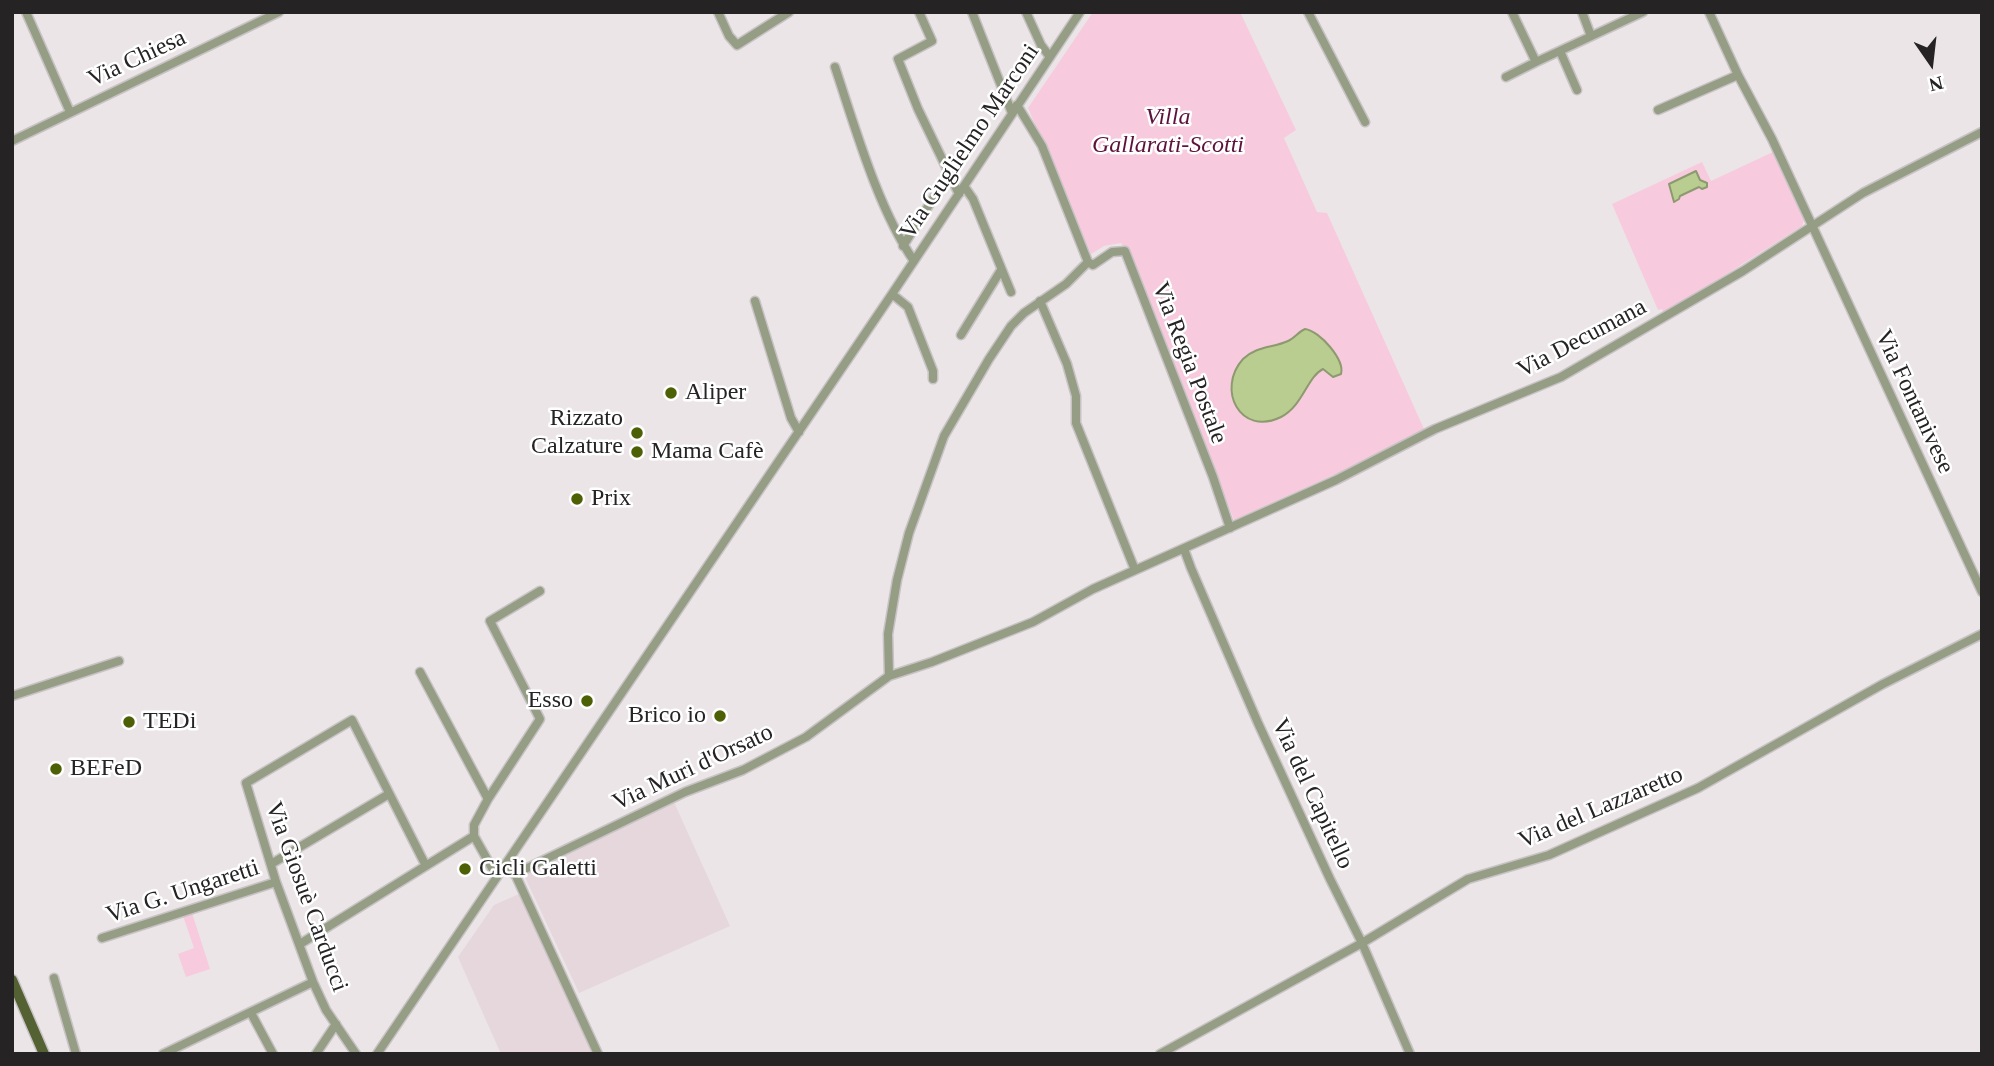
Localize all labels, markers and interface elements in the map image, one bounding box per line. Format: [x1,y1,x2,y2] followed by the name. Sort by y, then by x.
[84,24,190,94] street label: Via Chiesa
[1896,28,1966,98] north arrow
[894,39,1046,245] street label: Via Guglielmo Marconi
[1927,72,1945,96] text: N
[1092,104,1244,160] park label: Villa Gallarati-Scotti
[1145,278,1233,448] street label: Via Regia Postale
[1513,293,1651,385] street label: Via Decumana
[1868,326,1960,478] street label: Via Fontanivese
[685,379,746,407] place label: Aliper
[663,385,679,401] marker: Aliper
[531,405,623,461] place label: Rizzato Calzature
[629,425,645,441] marker: Rizzato Calzature
[651,438,764,466] place label: Mama Cafè
[629,444,645,460] marker: Mama Cafè
[591,485,631,513] place label: Prix
[569,491,585,507] marker: Prix
[528,687,573,715] place label: Esso
[579,693,595,709] marker: Esso
[628,702,706,730] place label: Brico io
[143,708,196,736] place label: TEDi
[712,708,728,724] marker: Brico io
[121,714,137,730] marker: TEDi
[1265,714,1359,874] street label: Via del Capitello
[608,718,778,818] street label: Via Muri d'Orsato
[70,755,142,783] place label: BEFeD
[1514,760,1688,856] street label: Via del Lazzaretto
[48,761,64,777] marker: BEFeD
[258,798,354,996] street label: Via Giosuè Carducci
[103,854,263,930] street label: Via G. Ungaretti
[479,855,597,883] place label: Cicli Galetti
[457,861,473,877] marker: Cicli Galetti

